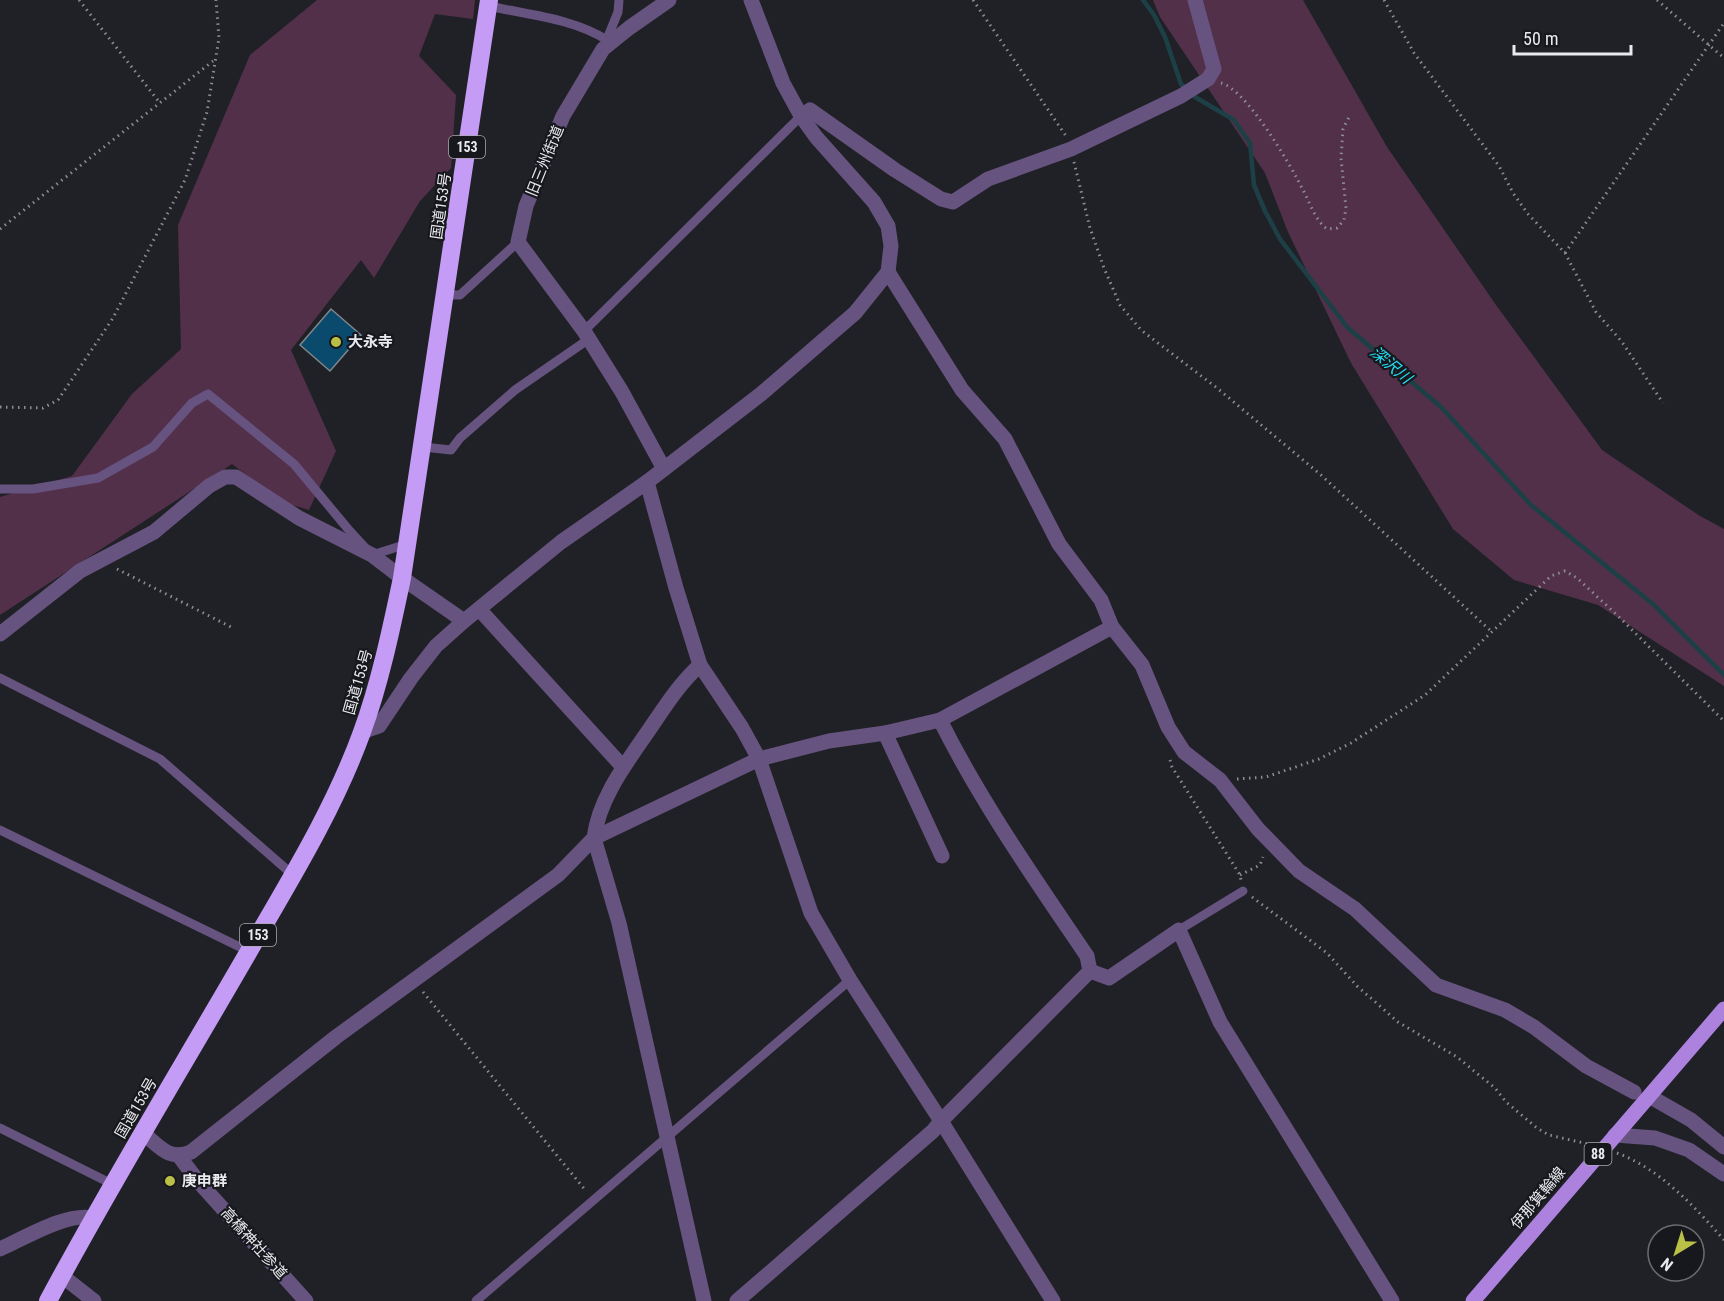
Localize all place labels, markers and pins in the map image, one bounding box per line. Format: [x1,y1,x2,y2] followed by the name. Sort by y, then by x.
[348,333,393,351] place label: 大永寺
[329,335,343,349] marker: 大永寺
[182,1172,227,1190] place label: 庚申群
[163,1174,177,1188] marker: 庚申群

